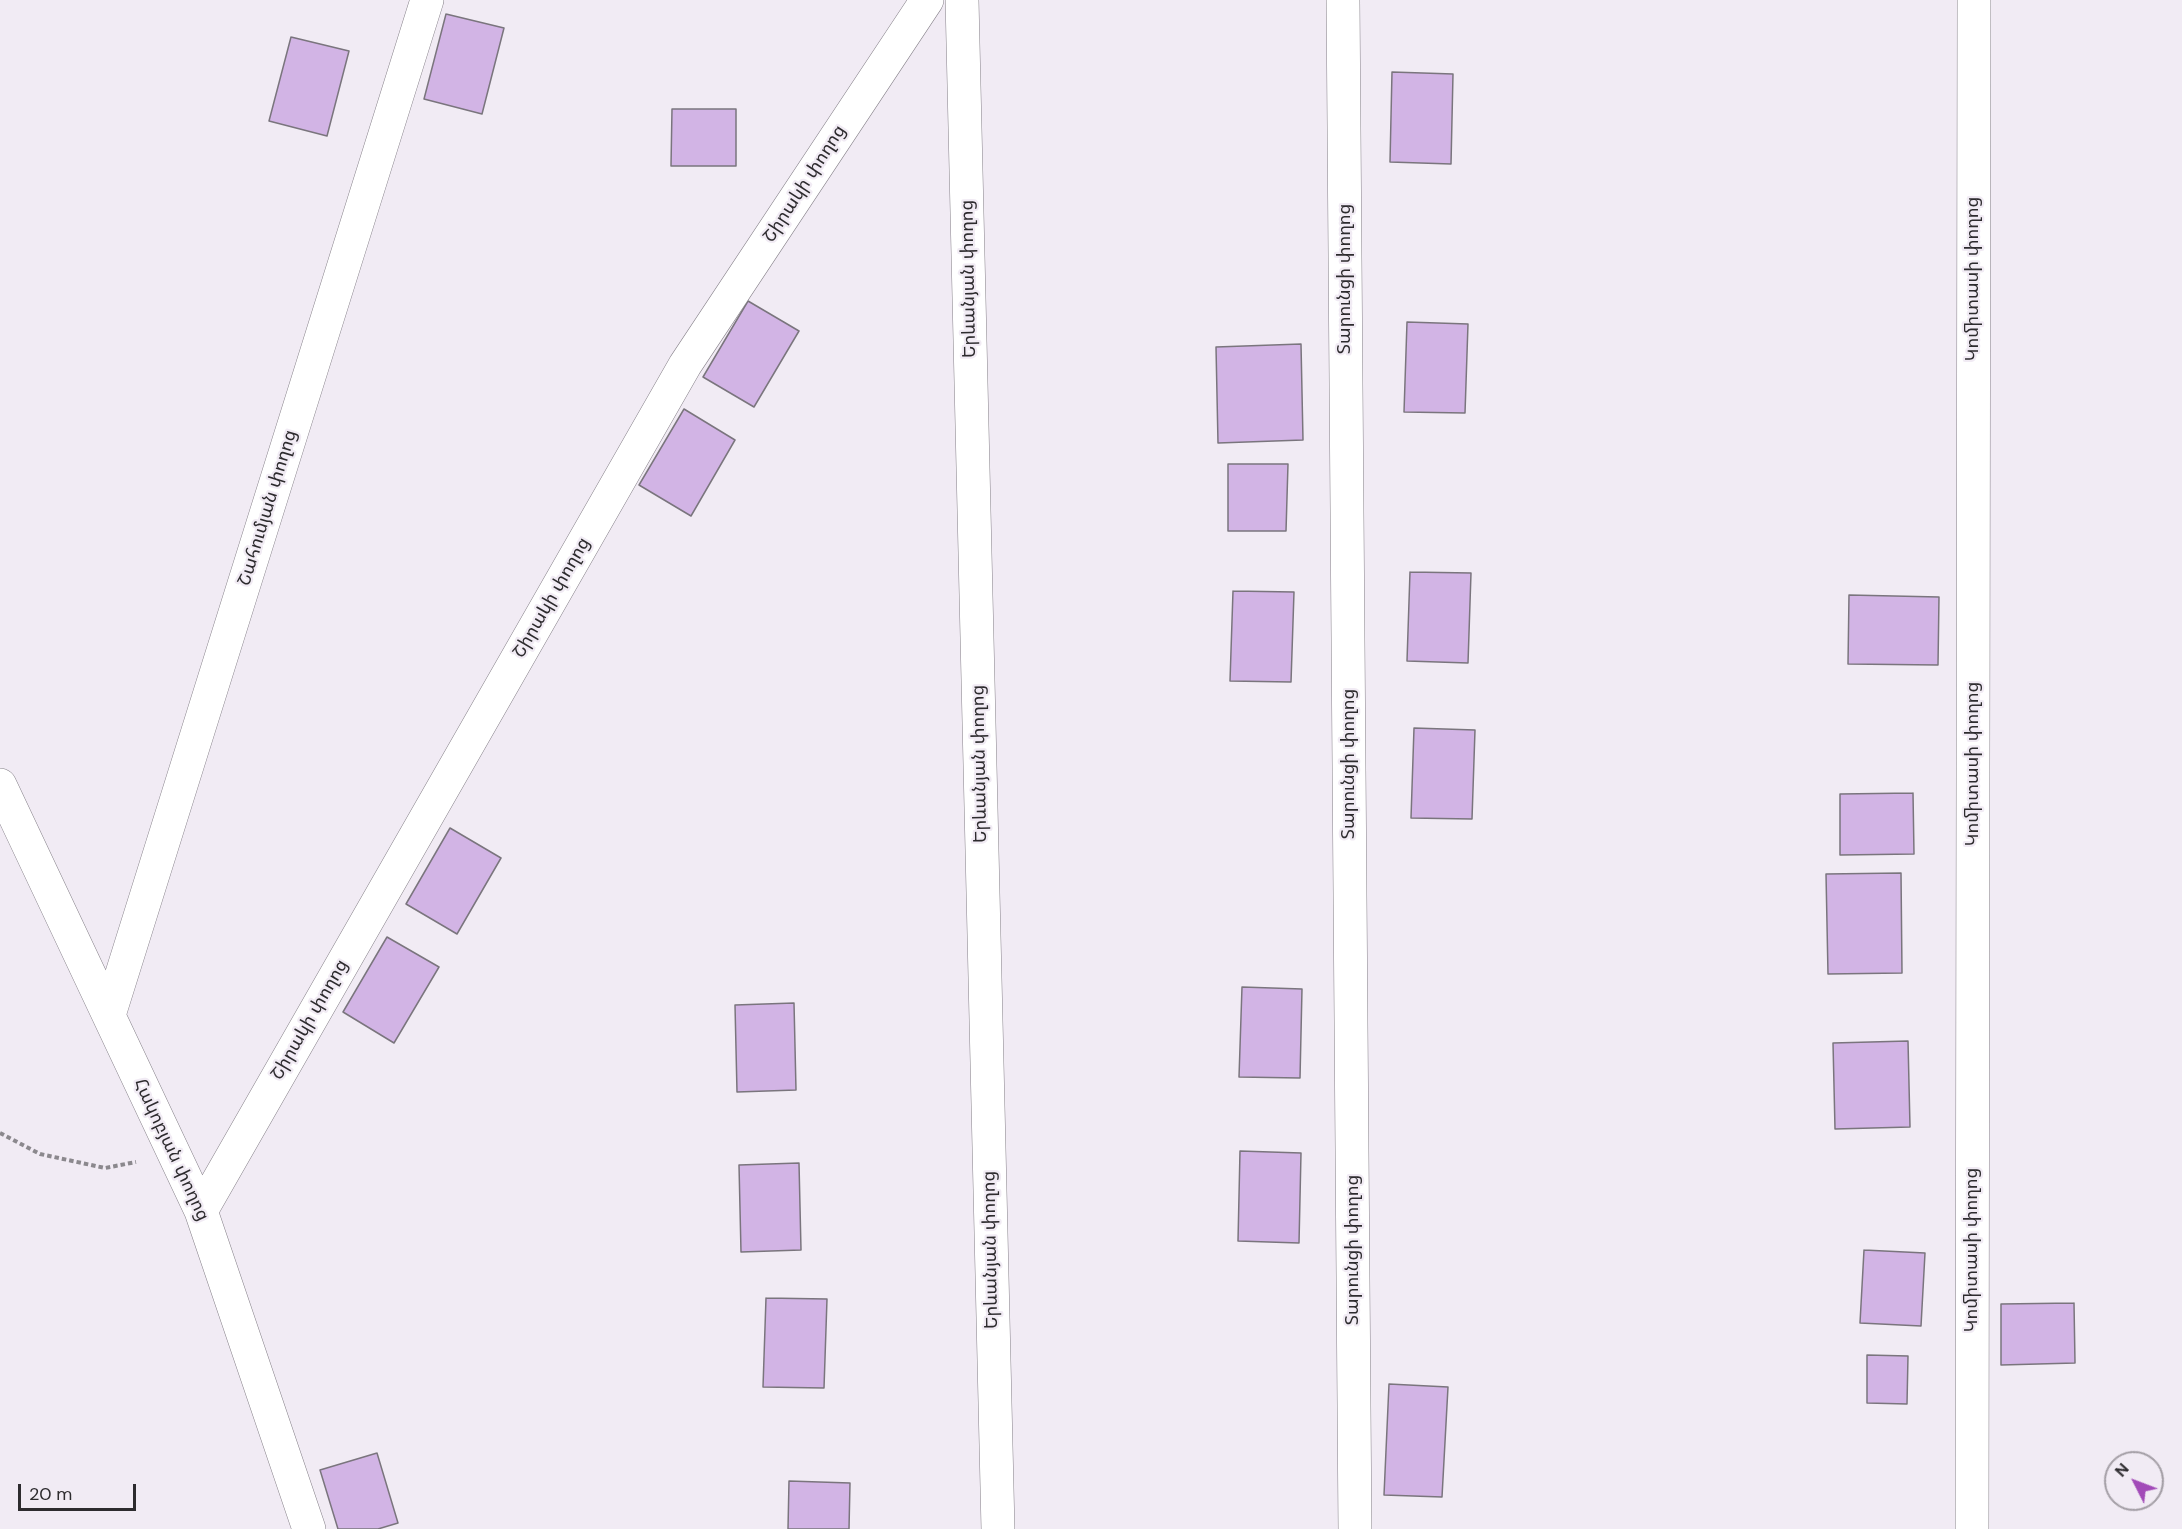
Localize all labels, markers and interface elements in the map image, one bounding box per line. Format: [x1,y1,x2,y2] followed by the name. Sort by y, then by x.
[759,121,851,247] street label: Շիրակի փողոց
[1962,197,1984,361] street label: Կոմիտասի փողոց
[957,200,981,358] street label: Երևանյան փողոց
[1334,204,1356,354] street label: Տարունցի փողոց
[234,427,302,589] street label: Շահումյան փողոց
[509,534,595,662] street label: Շիրակի փողոց
[1962,682,1984,846] street label: Կոմիտասի փողոց
[968,685,992,843] street label: Երևանյան փողոց
[1338,689,1360,839] street label: Տարունցի փողոց
[267,956,353,1084] street label: Շիրակի փողոց
[129,1075,213,1225] street label: Հակոբյան փողոց
[1961,1168,1983,1332] street label: Կոմիտասի փողոց
[979,1171,1003,1329] street label: Երևանյան փողոց
[1342,1175,1364,1325] street label: Տարունցի փողոց
[2104,1451,2164,1511] north arrow
[2110,1459,2133,1481] text: N
[21,1472,140,1510] scale bar
[29,1482,72,1506] text: 20 m

